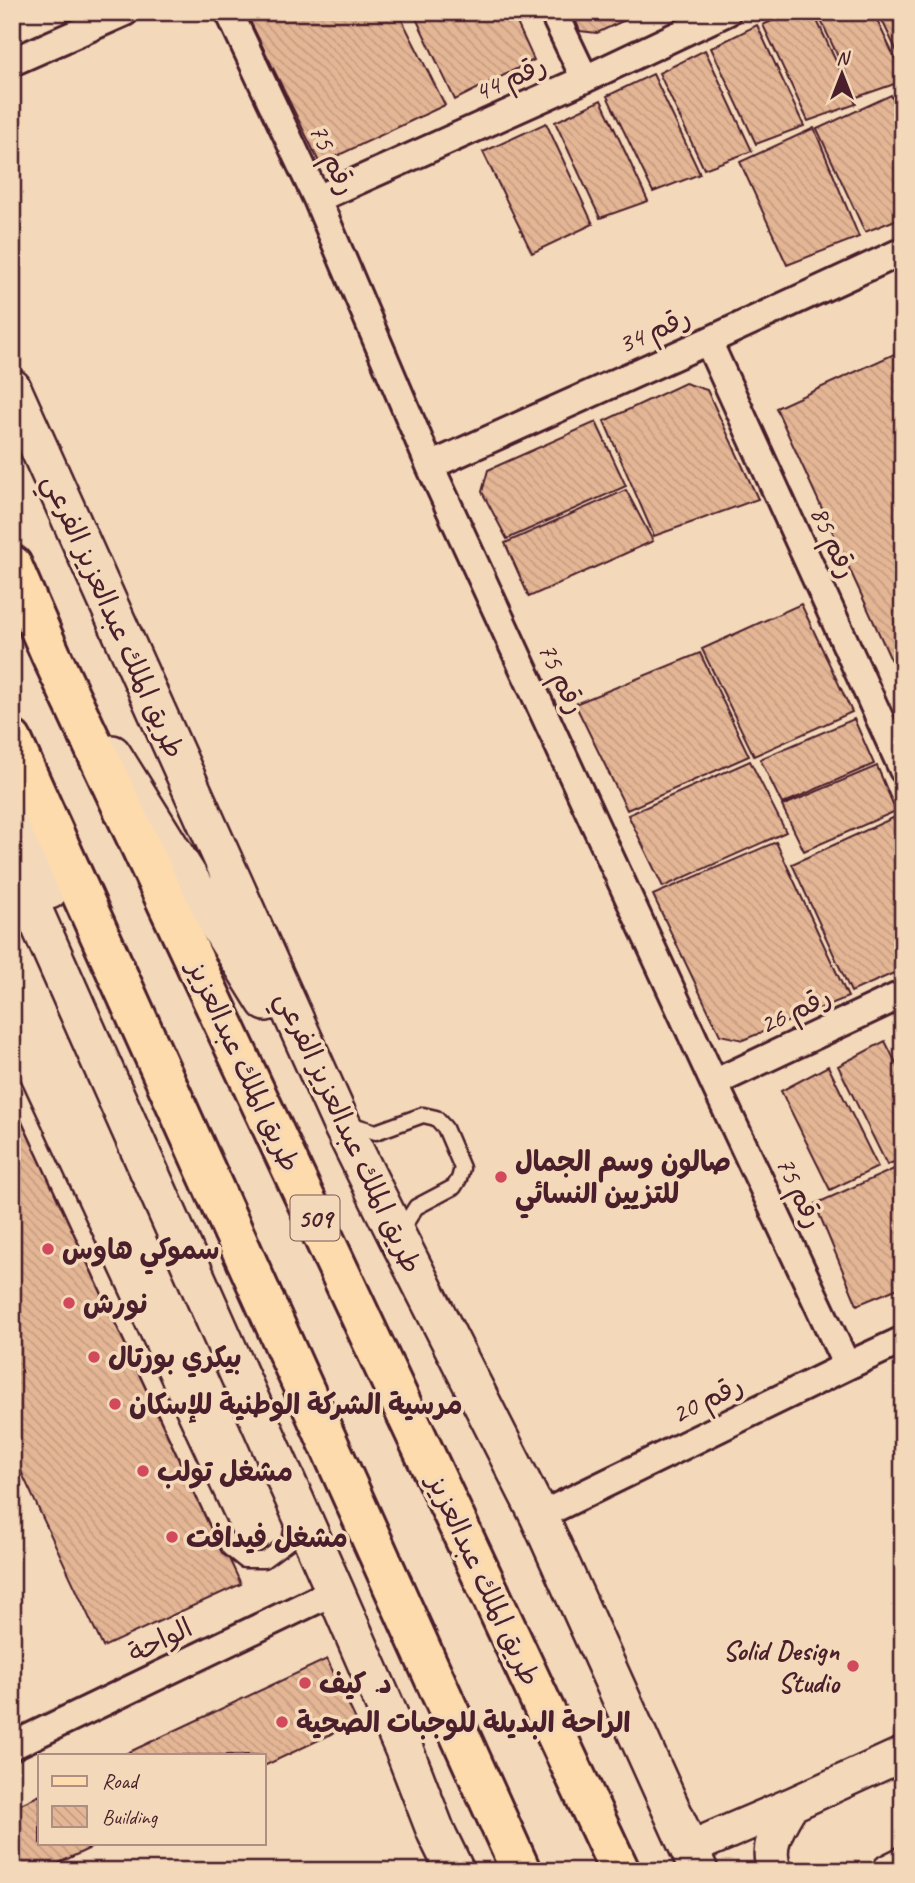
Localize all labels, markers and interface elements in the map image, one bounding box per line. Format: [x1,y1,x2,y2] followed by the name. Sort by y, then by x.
[806,38,876,108] north arrow
[836,46,851,70] text: N
[468,47,553,113] street label: رقم 44
[298,117,365,202] street label: رقم 75
[612,299,697,365] street label: رقم 34
[29,468,193,766] street label: طريق الملك عبدالعزيز الفرعي
[799,500,865,585] street label: رقم 85
[527,636,594,721] street label: رقم 75
[179,953,308,1177] street label: طريق الملك عبدالعزيز
[753,978,838,1045] street label: رقم 26
[262,985,430,1282] street label: طريق الملك عبدالعزيز الفرعي
[515,1144,731,1219] place label: صالون وسم الجمال للتزيين النسائي
[765,1150,832,1235] street label: رقم 75
[493,1169,509,1185] marker: صالون وسم الجمال للتزيين النسائي
[290,1196,340,1240] road number: 509
[62,1232,220,1275] place label: سموكي هاوس
[40,1241,56,1257] marker: سموكي هاوس
[83,1286,148,1321] place label: نورش
[61,1295,77,1311] marker: نورش
[108,1340,242,1378] place label: بيكري بورتال
[86,1349,102,1365] marker: بيكري بورتال
[665,1367,750,1435] street label: رقم 20
[129,1387,462,1423] place label: مرسية الشركة الوطنية للإسكان
[107,1396,123,1412] marker: مرسية الشركة الوطنية للإسكان
[157,1454,293,1489] place label: مشغل تولب
[135,1463,151,1479] marker: مشغل تولب
[419,1467,548,1691] street label: طريق الملك عبدالعزيز
[186,1520,348,1555] place label: مشغل فيدافت
[164,1529,180,1545] marker: مشغل فيدافت
[122,1610,198,1670] street label: الواحة
[723,1633,841,1700] place label: Solid Design Studio
[845,1658,861,1674] marker: Solid Design Studio
[319,1666,392,1701] place label: د. كيف
[297,1675,313,1691] marker: د. كيف
[296,1705,631,1741] place label: الراحة البديلة للوجبات الصحية
[274,1714,290,1730] marker: الراحة البديلة للوجبات الصحية
[38,1754,266,1844] legend
[102,1768,141,1794] text: Road
[102,1804,159,1830] text: Building

